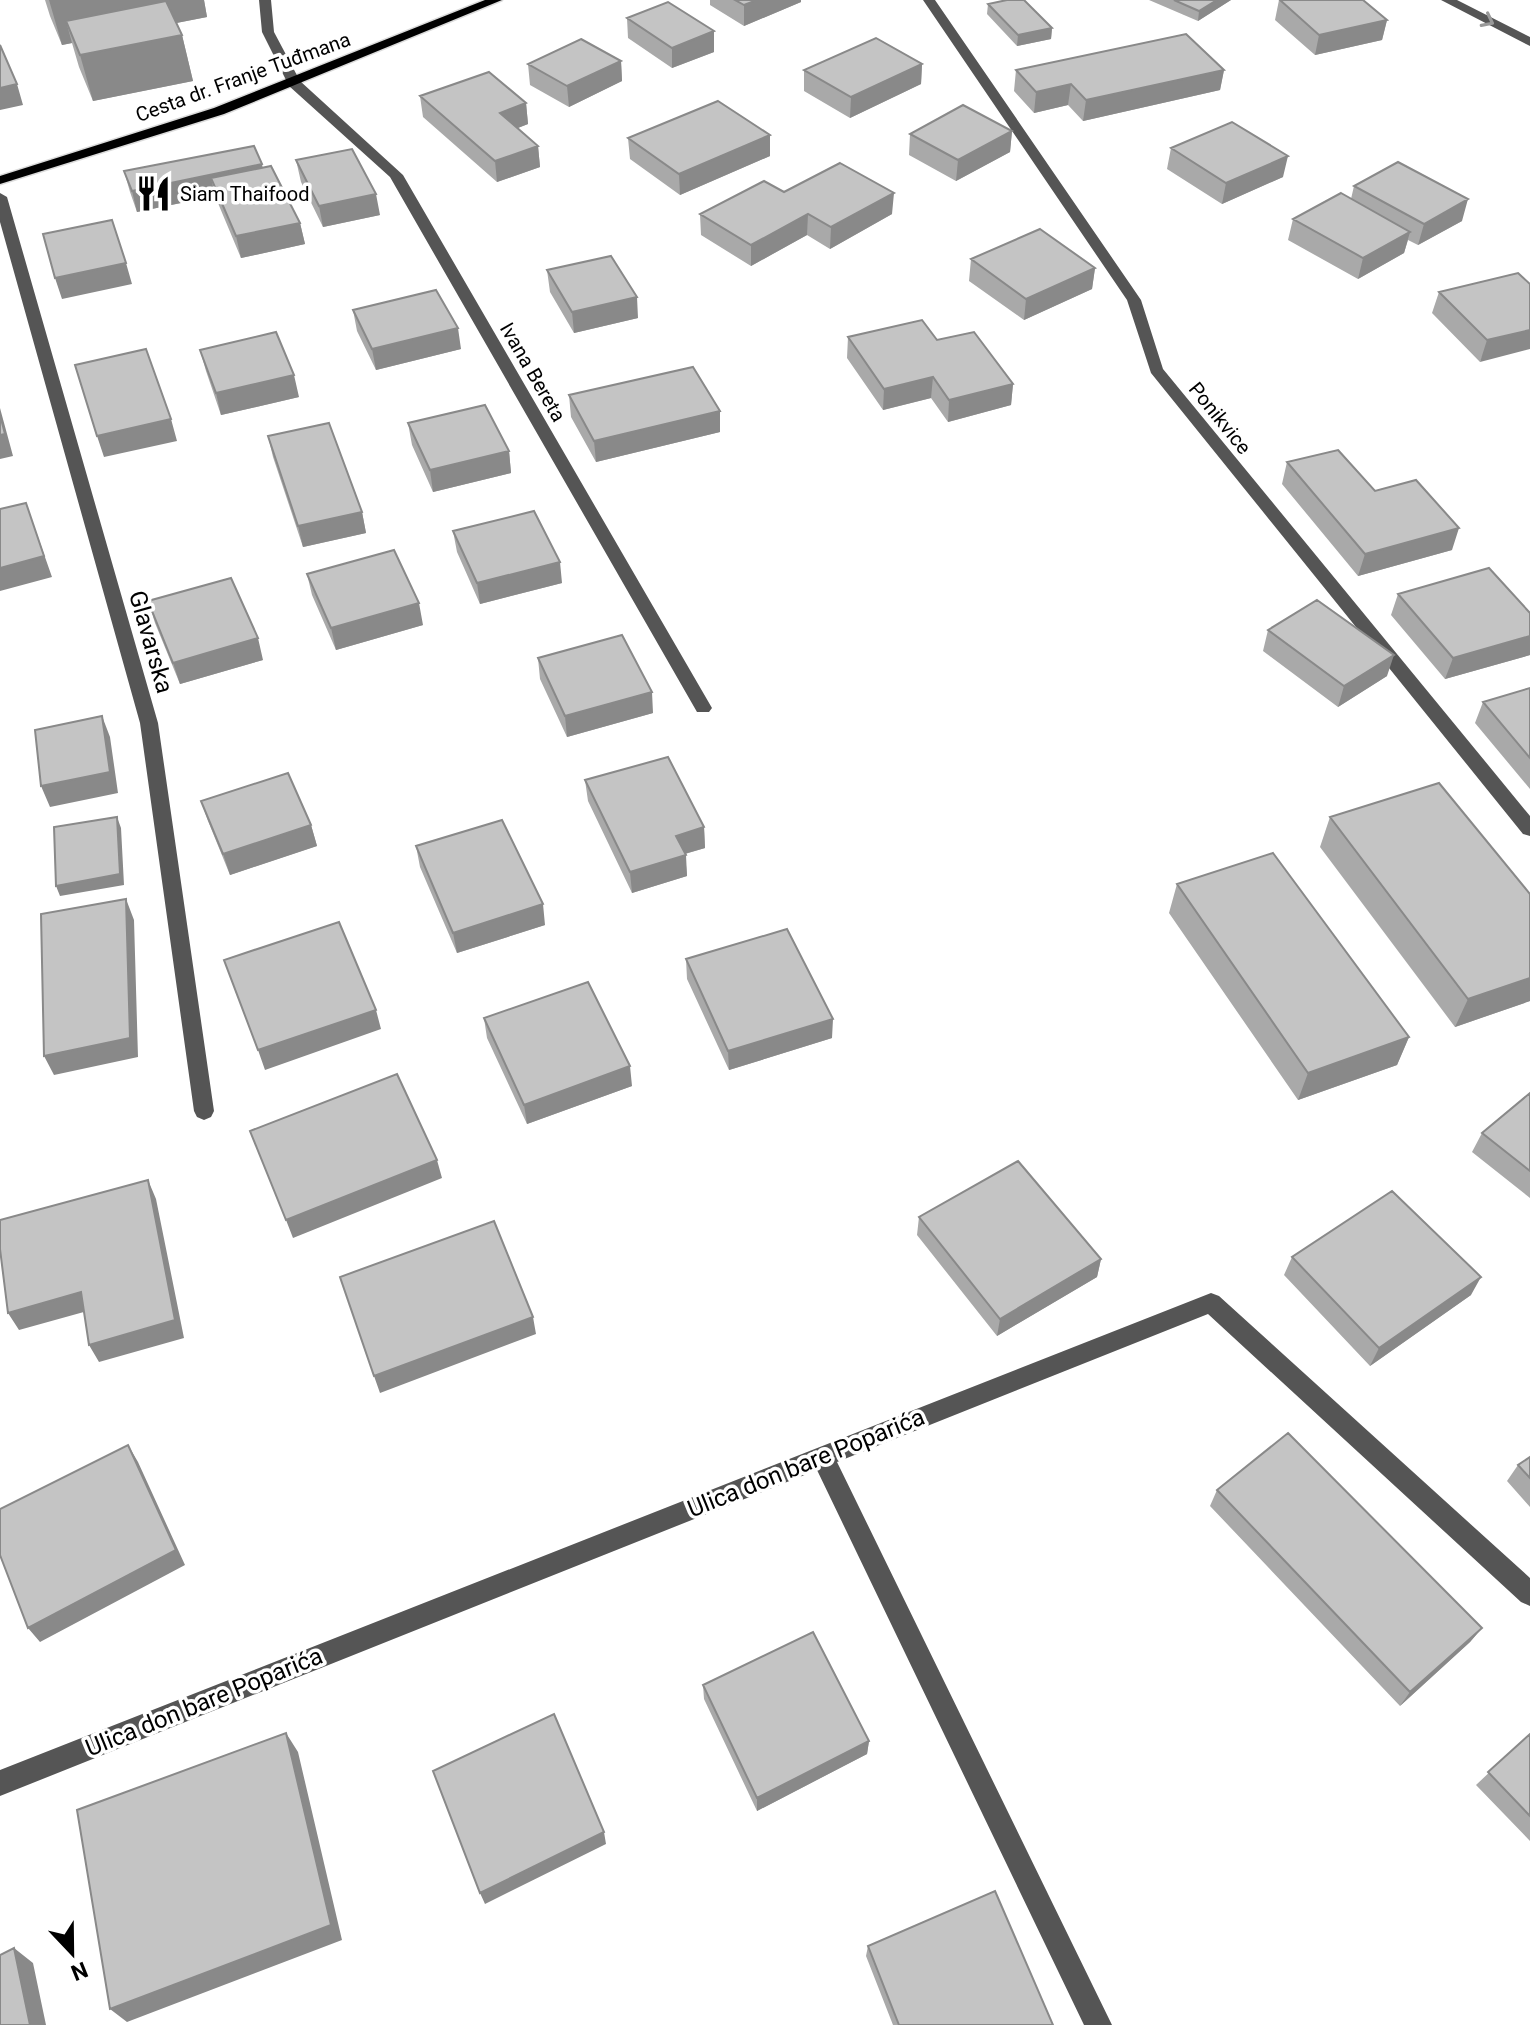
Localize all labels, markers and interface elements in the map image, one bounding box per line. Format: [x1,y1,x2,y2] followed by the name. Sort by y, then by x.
[1480,11,1495,27] one-way arrow
[132,27,354,127] street label: Cesta dr. Franje Tuđmana
[135,175,173,213] restaurant icon: Siam Thaifood
[180,182,309,206] place label: Siam Thaifood
[495,318,571,426] street label: Ivana Bereta
[1184,377,1256,459] street label: Ponikvice
[123,588,179,696] street label: Glavarska
[683,1403,929,1523] street label: Ulica don bare Poparića
[81,1642,327,1762] street label: Ulica don bare Poparića
[32,1913,112,1993] north arrow
[67,1957,91,1986] text: N

